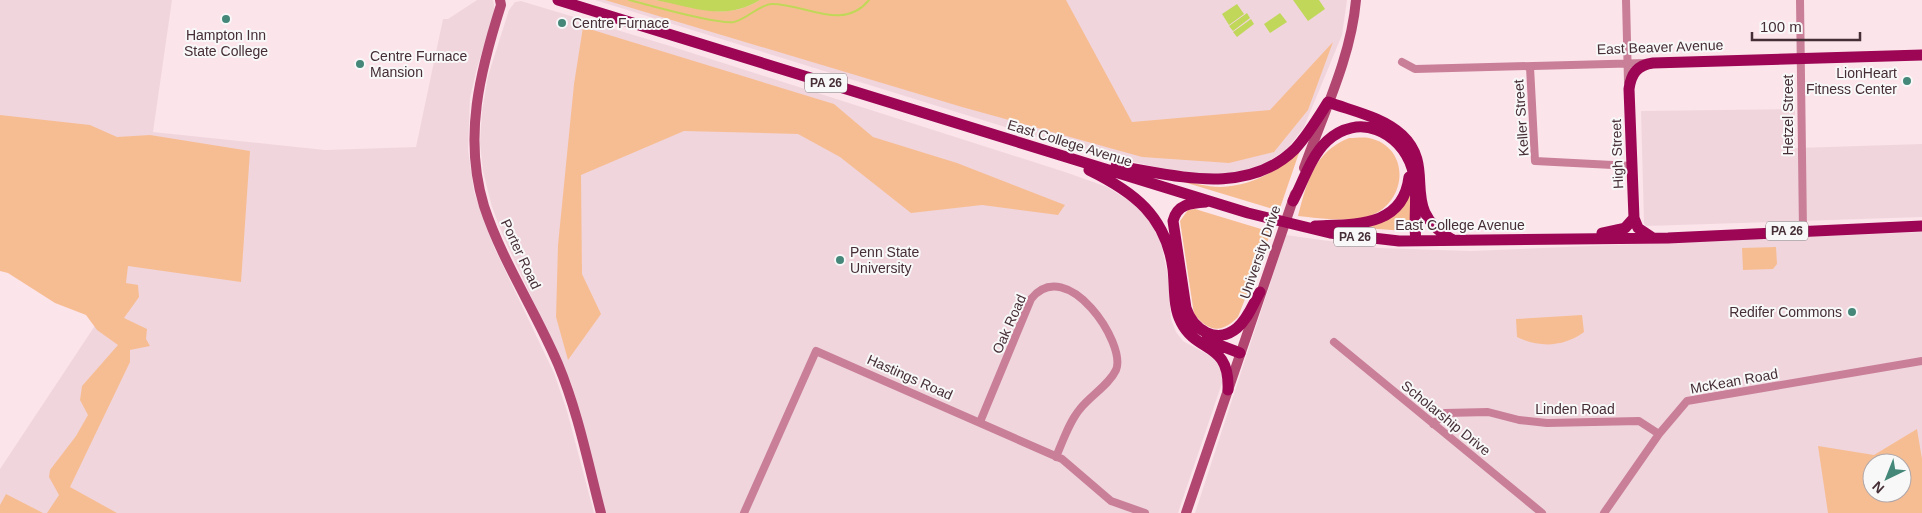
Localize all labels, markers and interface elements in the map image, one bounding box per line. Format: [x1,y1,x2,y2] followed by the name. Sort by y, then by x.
[1752,10,1860,42] scale bar
[220,13,232,25] marker: Hampton Inn State College
[572,15,669,31] place label: Centre Furnace
[556,17,568,29] marker: Centre Furnace
[1760,18,1802,35] text: 100 m
[184,27,268,59] place label: Hampton Inn State College
[1596,37,1724,57] street label: East Beaver Avenue
[370,48,467,80] place label: Centre Furnace Mansion
[354,58,366,70] marker: Centre Furnace Mansion
[1806,65,1897,97] place label: LionHeart Fitness Center
[805,74,847,92] road number: PA 26
[1780,74,1796,155] street label: Hetzel Street
[1901,75,1913,87] marker: LionHeart Fitness Center
[1510,79,1532,157] street label: Keller Street
[1006,116,1135,170] street label: East College Avenue
[1608,119,1626,189] street label: High Street
[1236,203,1284,301] street label: University Drive
[498,216,544,292] street label: Porter Road
[1395,217,1525,233] street label: East College Avenue
[1766,222,1808,240] road number: PA 26
[1334,228,1376,246] road number: PA 26
[850,244,919,276] place label: Penn State University
[834,254,846,266] marker: Penn State University
[989,292,1029,356] street label: Oak Road
[1729,304,1842,320] place label: Redifer Commons
[1846,306,1858,318] marker: Redifer Commons
[865,351,955,403] street label: Hastings Road
[1689,365,1779,397] street label: McKean Road
[1398,377,1494,459] street label: Scholarship Drive
[1535,401,1615,417] street label: Linden Road
[1862,453,1912,503] north arrow
[1869,478,1887,497] text: N

